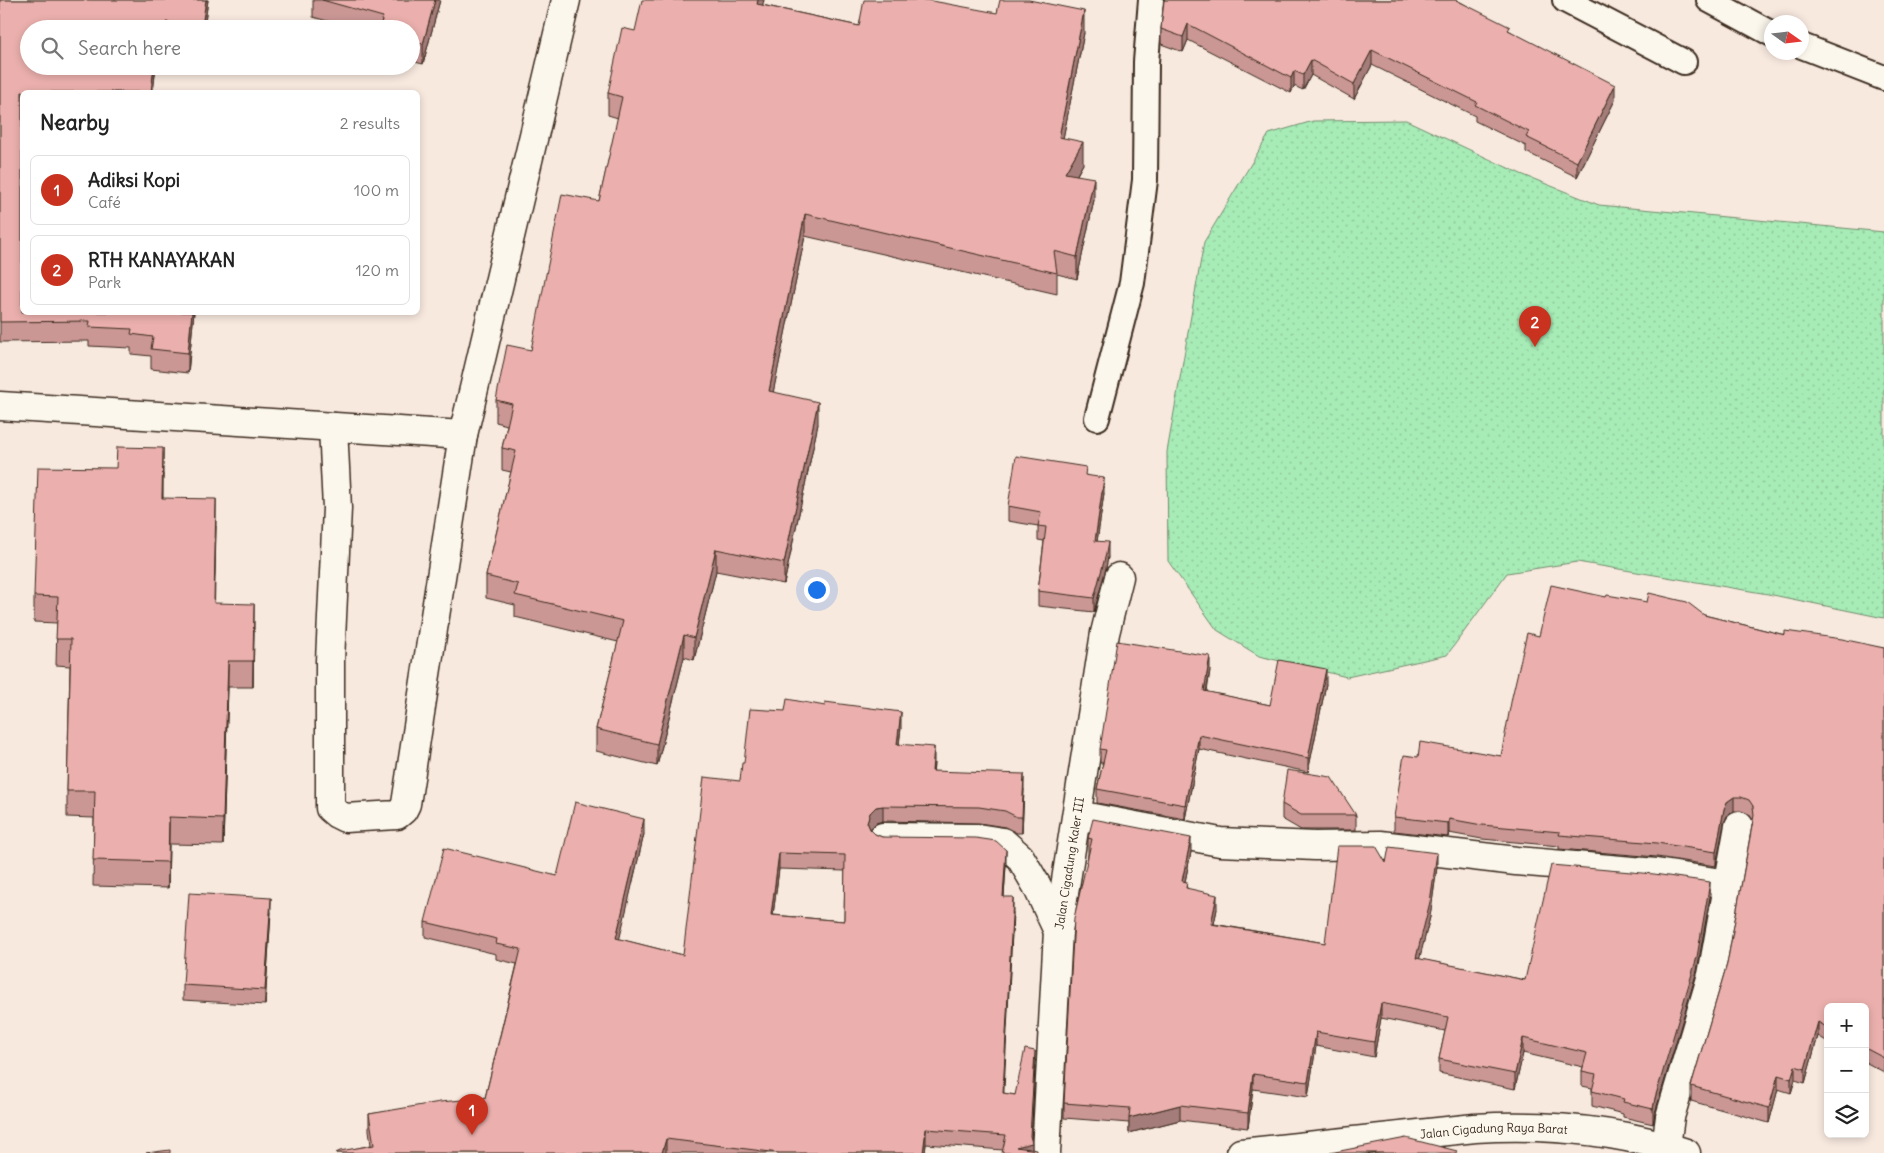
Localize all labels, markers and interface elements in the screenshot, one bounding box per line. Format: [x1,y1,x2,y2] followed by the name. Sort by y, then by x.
[1764,15,1809,60] north arrow
[20,20,420,75] search box
[38,34,66,62] icon: search
[78,36,181,60] text: Search here
[40,109,110,136] text: Nearby
[340,113,400,133] text: 2 results
[88,168,180,192] text: Adiksi Kopi
[54,180,60,200] text: 1
[354,180,399,200] text: 100 m
[88,192,121,212] text: Café
[88,248,235,272] text: RTH KANAYAKAN
[53,260,61,280] text: 2
[356,260,399,280] text: 120 m
[88,272,121,292] text: Park
[1519,306,1551,347] pin: 2
[804,577,830,603] your location
[1051,796,1087,930] street label: Jalan Cigadung Kaler III
[1824,1003,1869,1138] map controls
[1824,1003,1869,1048] button: +
[1824,1048,1869,1093] button: −
[1824,1093,1869,1138] button: layers
[456,1094,488,1135] pin: 1
[1419,1119,1568,1141] street label: Jalan Cigadung Raya Barat

